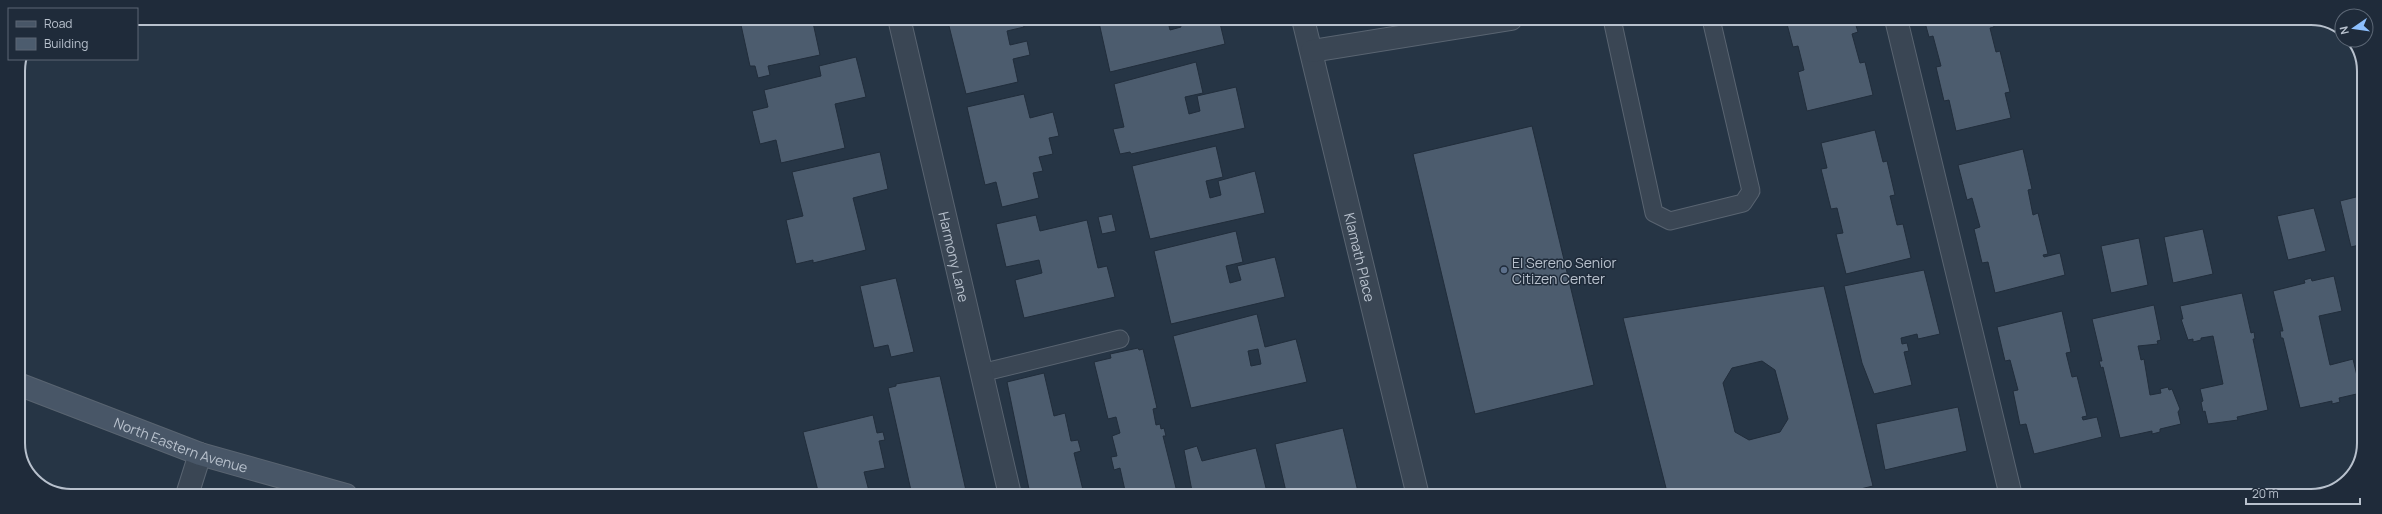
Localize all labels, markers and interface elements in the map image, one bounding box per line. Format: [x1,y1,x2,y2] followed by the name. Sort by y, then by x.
[8,8,138,60] legend
[2334,8,2374,48] north arrow
[44,15,72,32] text: Road
[2336,25,2352,36] text: N
[44,35,88,52] text: Building
[935,210,974,304] street label: Harmony Lane
[1341,211,1380,304] street label: Klamath Place
[1512,253,1617,288] place label: El Sereno Senior Citizen Center
[1499,265,1509,275] marker: El Sereno Senior Citizen Center
[111,412,250,476] street label: North Eastern Avenue
[2246,480,2360,506] scale bar
[2252,485,2279,502] text: 20 m

